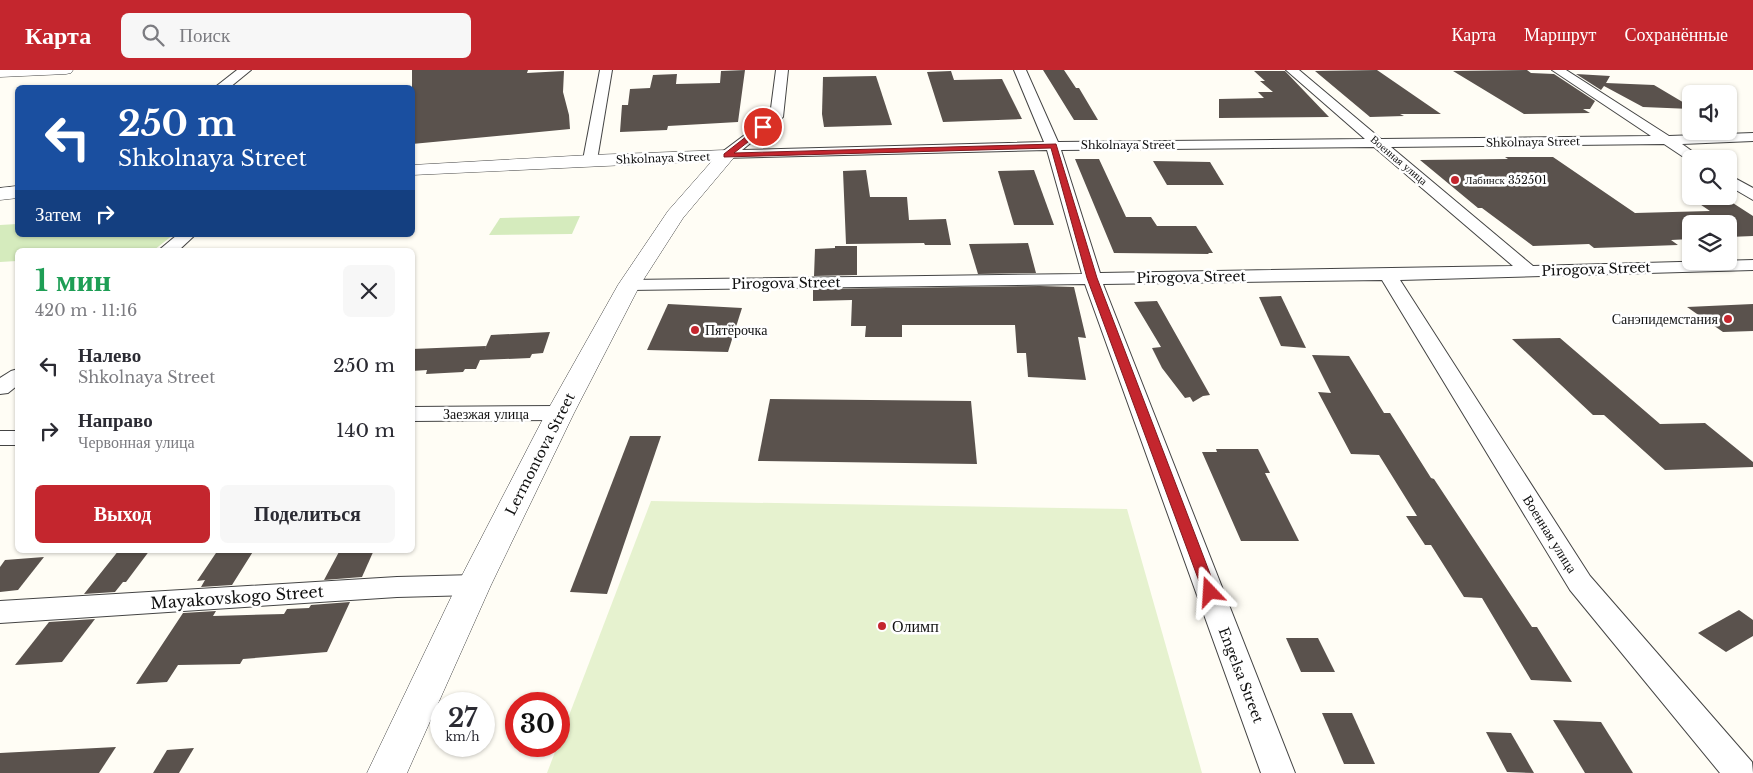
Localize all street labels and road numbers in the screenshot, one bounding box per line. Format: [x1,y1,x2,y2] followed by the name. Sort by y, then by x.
[1368,132,1430,188] street label: Военная улица
[1486,134,1581,150] street label: Shkolnaya Street
[1081,138,1176,152] street label: Shkolnaya Street
[616,149,711,167] street label: Shkolnaya Street
[1541,258,1652,280] street label: Pirogova Street
[1136,267,1247,287] street label: Pirogova Street
[731,273,842,293] street label: Pirogova Street
[501,389,579,518] street label: Lermontova Street
[443,405,530,423] street label: Заезжая улица
[1519,492,1582,577] street label: Военная улица
[150,581,324,613] street label: Mayakovskogo Street
[1215,625,1268,726] street label: Engelsa Street

